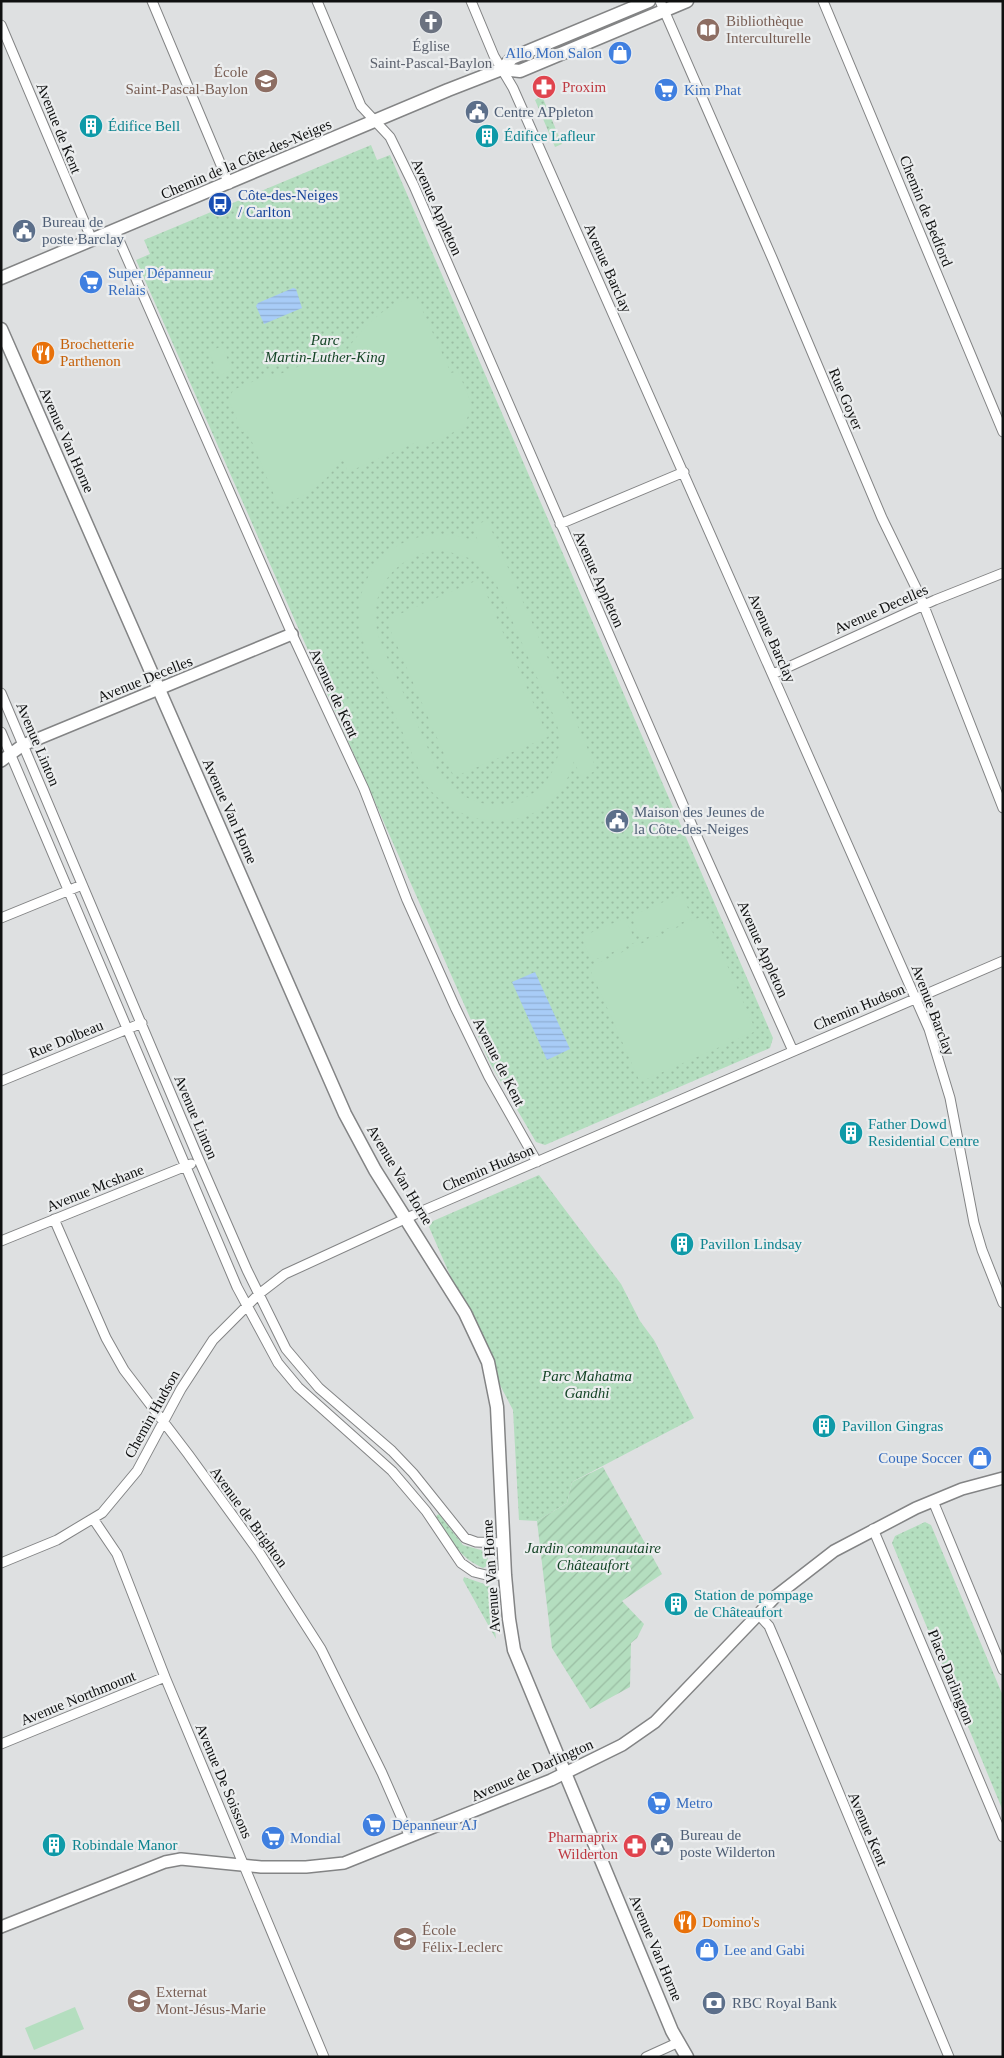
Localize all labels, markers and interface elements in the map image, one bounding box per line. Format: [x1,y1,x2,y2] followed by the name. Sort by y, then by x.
[418,9,444,35] church icon: Église Saint-Pascal-Baylon
[726,13,811,46] place label: Bibliothèque Interculturelle
[695,17,721,43] library icon: Bibliothèque Interculturelle
[370,38,493,71] place label: Église Saint-Pascal-Baylon
[607,40,633,66] shop icon: Allo Mon Salon
[505,45,602,61] place label: Allo Mon Salon
[126,64,248,97] place label: École Saint-Pascal-Baylon
[253,68,279,94] school or university icon: École Saint-Pascal-Baylon
[531,74,557,100] pharmacy icon: Proxim
[653,77,679,103] supermarket icon: Kim Phat
[562,79,607,95] place label: Proxim
[34,80,85,176] street label: Avenue de Kent
[684,82,742,98] place label: Kim Phat
[464,99,490,125] public building icon: Centre APpleton
[494,104,594,120] place label: Centre APpleton
[78,113,104,139] building icon: Édifice Bell
[158,116,334,202] street label: Chemin de la Côte-des-Neiges
[108,118,180,134] place label: Édifice Bell
[474,123,500,149] building icon: Édifice Lafleur
[504,128,595,144] place label: Édifice Lafleur
[896,153,956,269] street label: Chemin de Bedford
[408,156,466,258] street label: Avenue Appleton
[238,187,338,220] place label: Côte-des-Neiges / Carlton
[207,191,233,217] bus stop icon: Côte-des-Neiges / Carlton
[42,214,125,247] place label: Bureau de poste Barclay
[11,218,37,244] public building icon: Bureau de poste Barclay
[581,221,635,316] street label: Avenue Barclay
[108,265,213,298] place label: Super Dépanneur Relais
[78,269,104,295] supermarket icon: Super Dépanneur Relais
[264,332,386,365] park label: Parc Martin-Luther-King
[60,336,134,369] place label: Brochetterie Parthenon
[30,340,56,366] restaurant icon: Brochetterie Parthenon
[826,366,866,432] street label: Rue Goyer
[37,385,98,495] street label: Avenue Van Horne
[570,528,628,630] street label: Avenue Appleton
[832,581,930,637] street label: Avenue Decelles
[745,591,799,686] street label: Avenue Barclay
[306,646,362,741] street label: Avenue de Kent
[95,653,195,705] street label: Avenue Decelles
[13,700,63,789] street label: Avenue Linton
[200,756,261,866] street label: Avenue Van Horne
[634,804,765,837] place label: Maison des Jeunes de la Côte-des-Neiges
[604,808,630,834] public building icon: Maison des Jeunes de la Côte-des-Neiges
[734,898,792,1000] street label: Avenue Appleton
[908,962,958,1058] street label: Avenue Barclay
[811,980,908,1033] street label: Chemin Hudson
[470,1015,528,1109] street label: Avenue de Kent
[27,1017,106,1061] street label: Rue Dolbeau
[171,1073,221,1162] street label: Avenue Linton
[868,1116,980,1149] place label: Father Dowd Residential Centre
[838,1120,864,1146] building icon: Father Dowd Residential Centre
[364,1122,436,1228] street label: Avenue Van Horne
[440,1141,537,1194] street label: Chemin Hudson
[44,1161,146,1215] street label: Avenue Mcshane
[669,1231,695,1257] building icon: Pavillon Lindsay
[700,1236,803,1252] place label: Pavillon Lindsay
[121,1367,183,1461] street label: Chemin Hudson
[541,1368,632,1401] park label: Parc Mahatma Gandhi
[811,1413,837,1439] building icon: Pavillon Gingras
[842,1418,943,1434] place label: Pavillon Gingras
[967,1445,993,1471] shop icon: Coupe Soccer
[878,1450,962,1466] place label: Coupe Soccer
[207,1464,291,1571] street label: Avenue de Brighton
[479,1518,503,1633] street label: Avenue Van Horne
[525,1540,661,1573] park label: Jardin communautaire Châteaufort
[694,1587,813,1620] place label: Station de pompage de Châteaufort
[663,1591,689,1617] building icon: Station de pompage de Châteaufort
[925,1627,978,1727] street label: Place Darlington
[18,1667,139,1728] street label: Avenue Northmount
[193,1721,255,1841] street label: Avenue De Soissons
[468,1736,596,1804] street label: Avenue de Darlington
[646,1790,672,1816] supermarket icon: Metro
[845,1790,891,1869] street label: Avenue Kent
[676,1795,713,1811] place label: Metro
[361,1812,387,1838] supermarket icon: Dépanneur AJ
[392,1817,478,1833] place label: Dépanneur AJ
[260,1825,286,1851] supermarket icon: Mondial
[680,1827,776,1860] place label: Bureau de poste Wilderton
[548,1829,618,1862] place label: Pharmaprix Wilderton
[290,1830,341,1846] place label: Mondial
[649,1831,675,1857] public building icon: Bureau de poste Wilderton
[41,1832,67,1858] building icon: Robindale Manor
[622,1833,648,1859] pharmacy icon: Pharmaprix Wilderton
[72,1837,177,1853] place label: Robindale Manor
[626,1893,686,2004] street label: Avenue Van Horne
[672,1909,698,1935] restaurant icon: Domino's
[702,1914,760,1930] place label: Domino's
[422,1922,503,1955] place label: École Félix-Leclerc
[392,1926,418,1952] school or university icon: École Félix-Leclerc
[694,1937,720,1963] shop icon: Lee and Gabi
[724,1942,805,1958] place label: Lee and Gabi
[156,1984,266,2017] place label: Externat Mont-Jésus-Marie
[126,1988,152,2014] school or university icon: Externat Mont-Jésus-Marie
[701,1990,727,2016] bank icon: RBC Royal Bank
[732,1995,838,2011] place label: RBC Royal Bank

